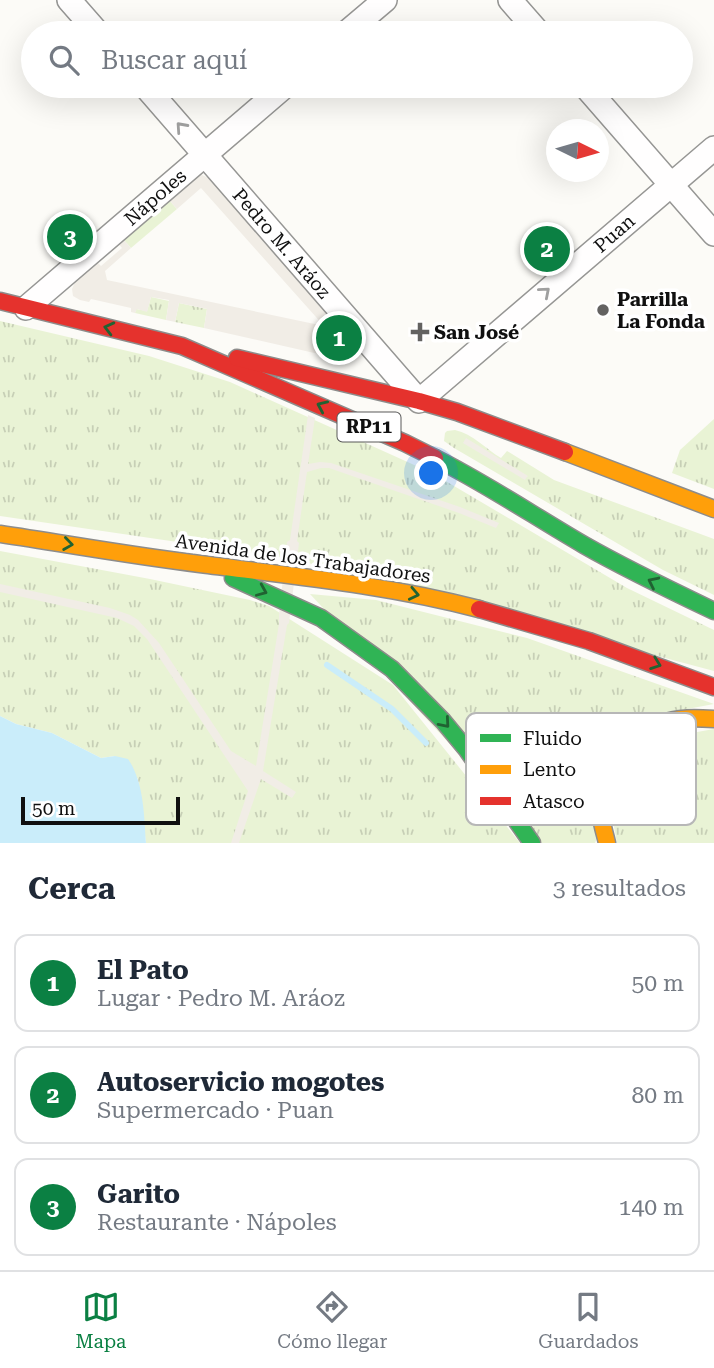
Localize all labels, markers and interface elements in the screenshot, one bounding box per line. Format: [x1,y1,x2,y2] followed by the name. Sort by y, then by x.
[21,21,693,98] search box
[45,41,83,79] icon: search
[101,45,247,75] text: Buscar aquí
[546,119,609,182] north arrow
[177,122,189,135] one-way arrow
[120,164,191,231] street label: Nápoles
[228,184,336,303] street label: Pedro M. Aráoz
[589,209,640,257] street label: Puan
[47,211,93,263] pin: 3
[524,223,570,275] pin: 2
[537,288,550,300] one-way arrow
[617,288,705,333] place label: Parrilla La Fonda
[595,302,611,318] marker: Parrilla La Fonda
[316,312,362,364] pin: 1
[434,321,519,344] place label: San José
[103,322,115,336] one-way arrow
[412,324,428,340] marker: San José
[317,400,329,414] one-way arrow
[338,412,400,442] road number: RP11
[414,456,448,490] your location
[174,529,432,588] street label: Avenida de los Trabajadores
[62,537,73,552] one-way arrow
[648,576,660,590] one-way arrow
[255,583,267,597] one-way arrow
[408,586,420,601] one-way arrow
[649,656,661,670] one-way arrow
[466,713,696,825] legend
[437,715,449,728] one-way arrow
[523,727,582,750] text: Fluido
[523,758,576,781] text: Lento
[523,790,585,813] text: Atasco
[21,794,180,826] scale bar
[32,797,75,820] text: 50 m
[28,871,115,906] text: Cerca
[553,875,686,902] text: 3 resultados
[97,955,189,985] text: El Pato
[47,970,59,997] text: 1
[631,970,684,997] text: 50 m
[97,985,345,1012] text: Lugar · Pedro M. Aráoz
[97,1067,384,1097] text: Autoservicio mogotes
[47,1082,59,1109] text: 2
[631,1082,684,1109] text: 80 m
[97,1097,334,1124] text: Supermercado · Puan
[97,1179,180,1209] text: Garito
[47,1194,59,1221] text: 3
[619,1194,684,1221] text: 140 m
[97,1209,337,1236] text: Restaurante · Nápoles
[76,1288,126,1353] tab: Mapa
[277,1288,387,1353] tab: Cómo llegar
[538,1288,638,1353] tab: Guardados

